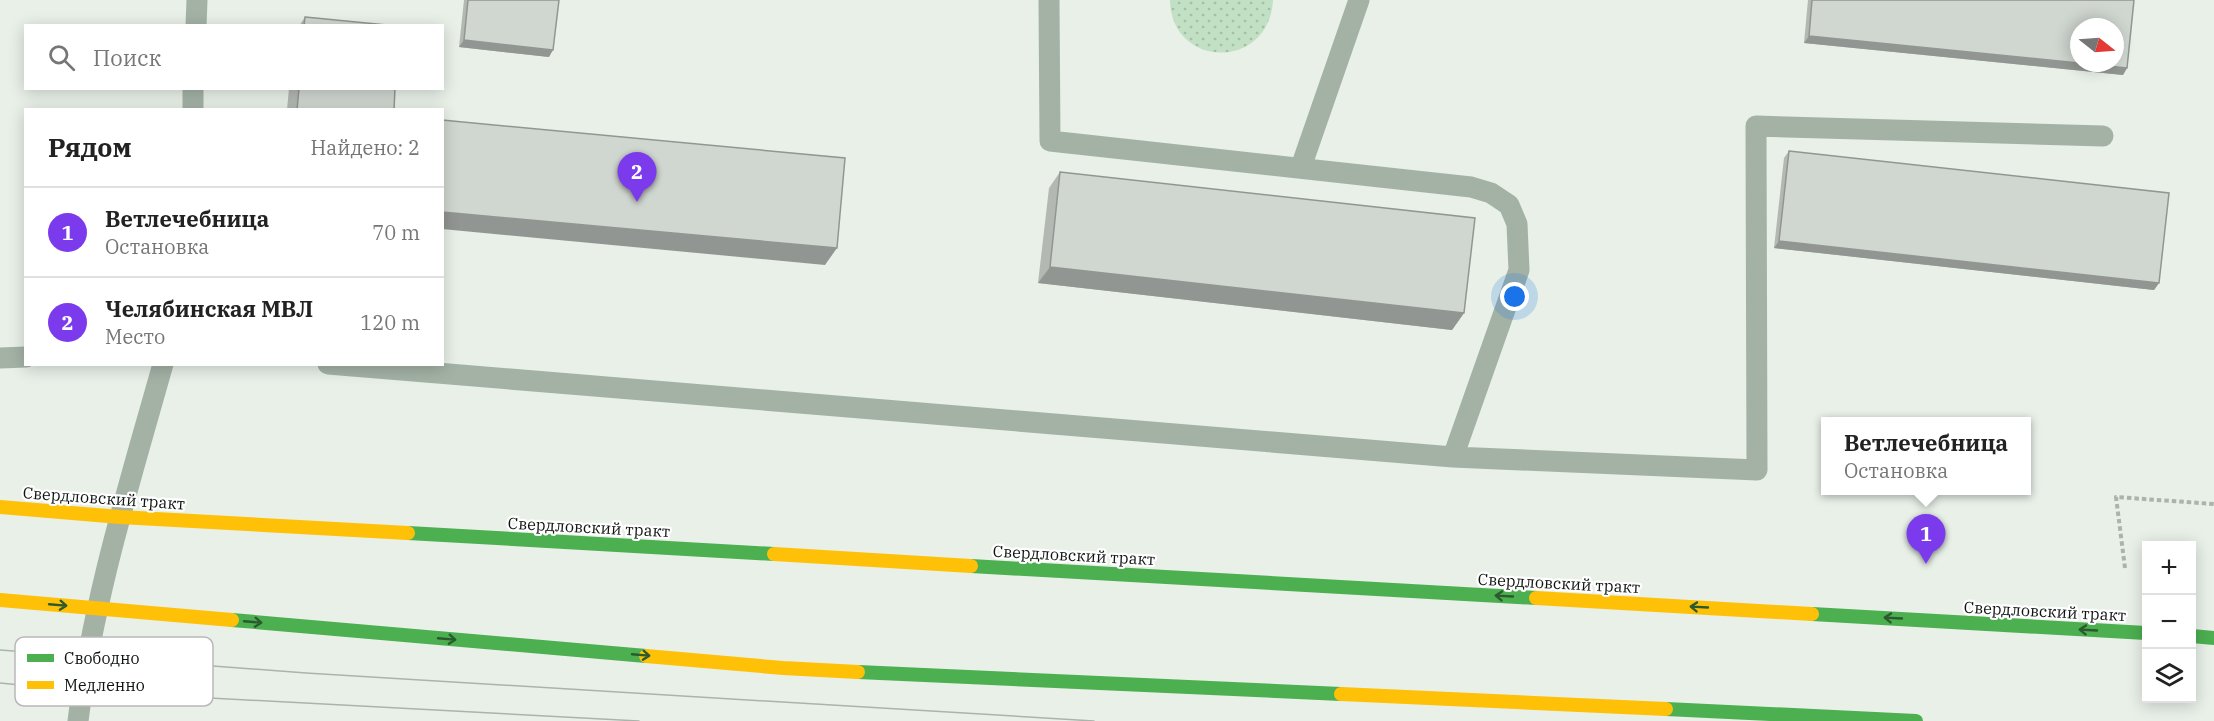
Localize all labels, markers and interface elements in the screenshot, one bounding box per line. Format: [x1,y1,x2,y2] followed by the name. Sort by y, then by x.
[2070,18,2124,72] north arrow
[24,24,444,90] search box
[45,41,78,74] icon: search
[93,43,161,72] text: Поиск
[48,130,132,164] text: Рядом
[311,134,420,161] text: Найдено: 2
[618,152,656,202] pin: 2
[105,204,269,233] text: Ветлечебница
[62,219,74,246] text: 1
[372,219,420,246] text: 70 m
[105,233,209,260] text: Остановка
[1500,282,1529,311] your location
[105,294,313,323] text: Челябинская МВЛ
[62,309,74,336] text: 2
[360,309,420,336] text: 120 m
[105,323,165,350] text: Место
[1821,417,2031,495] popup
[1844,428,2008,457] text: Ветлечебница
[1844,457,1948,484] text: Остановка
[22,482,186,514] street label: Свердловский тракт
[507,513,671,541] street label: Свердловский тракт
[1906,514,1946,564] pin: 1
[992,541,1156,569] street label: Свердловский тракт
[2142,541,2196,703] map controls
[2142,541,2196,595] button: +
[1477,569,1641,597] street label: Свердловский тракт
[1495,591,1515,602] one-way arrow
[2142,595,2196,649] button: −
[1963,597,2127,625] street label: Свердловский тракт
[48,600,68,611] one-way arrow
[1689,602,1709,613] one-way arrow
[1884,613,1904,624] one-way arrow
[242,617,262,628] one-way arrow
[2079,624,2099,635] one-way arrow
[436,633,456,644] one-way arrow
[15,637,213,706] legend
[64,648,140,668] text: Свободно
[2142,649,2196,703] button: layers
[631,650,651,661] one-way arrow
[64,675,145,695] text: Медленно

